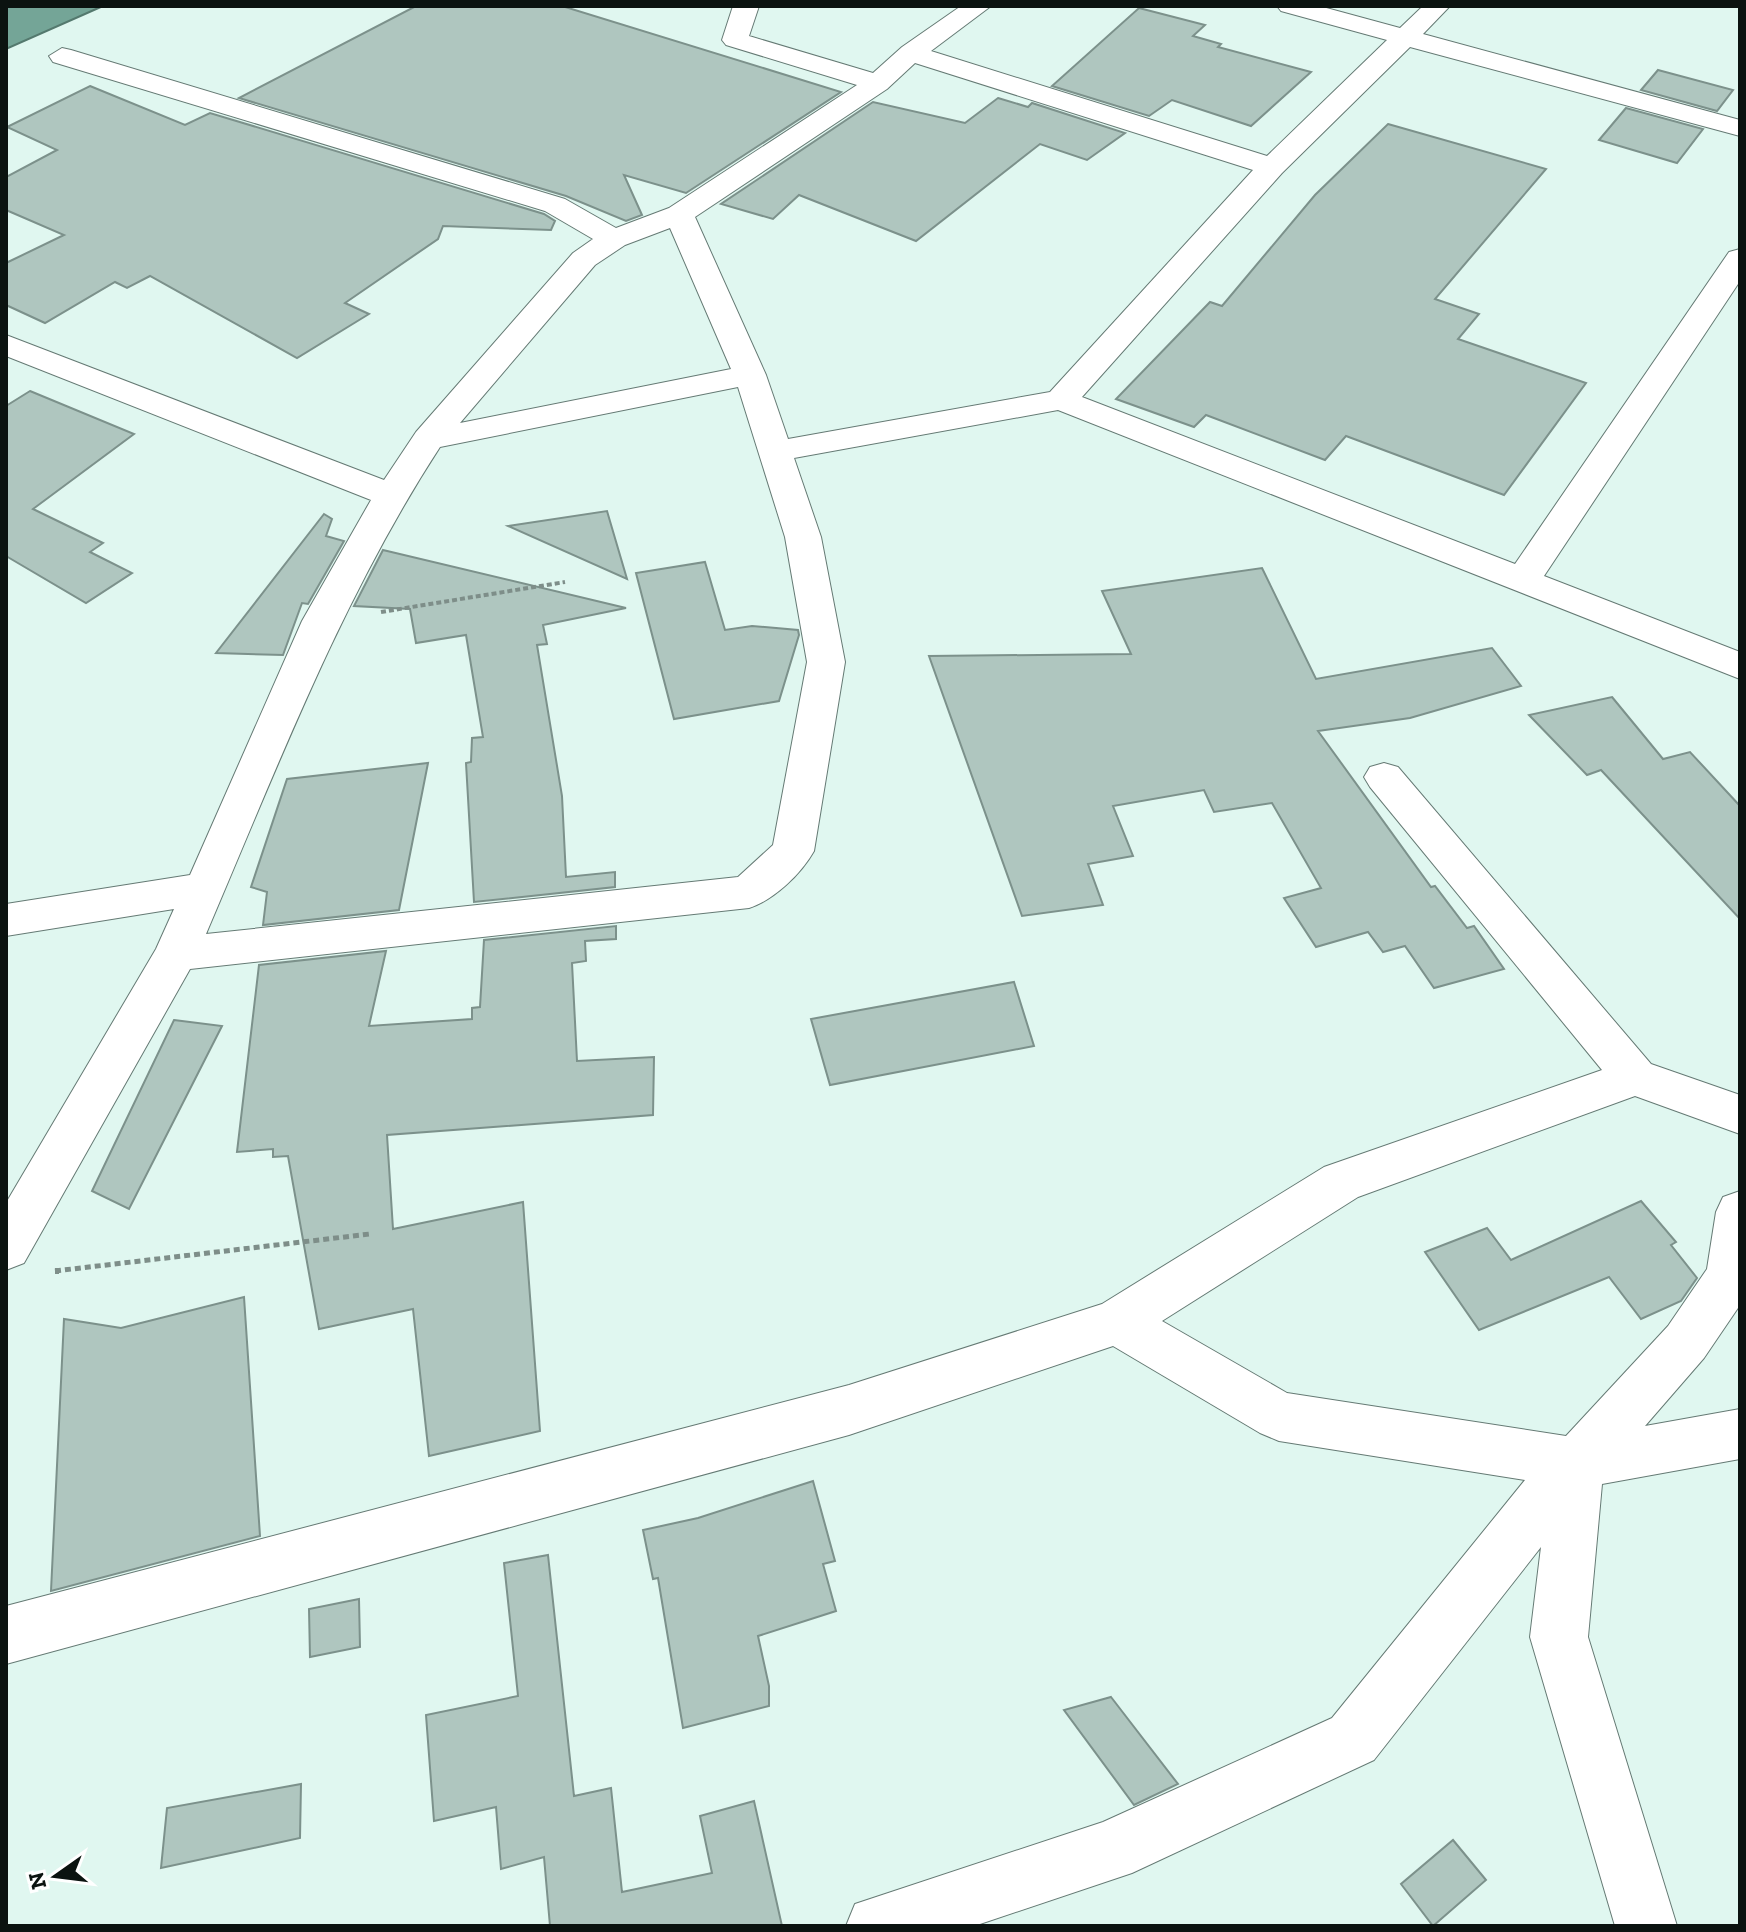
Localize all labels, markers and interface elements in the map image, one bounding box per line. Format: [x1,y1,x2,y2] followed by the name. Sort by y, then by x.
[16,1836,96,1916] north arrow
[22,1869,52,1892] text: N

